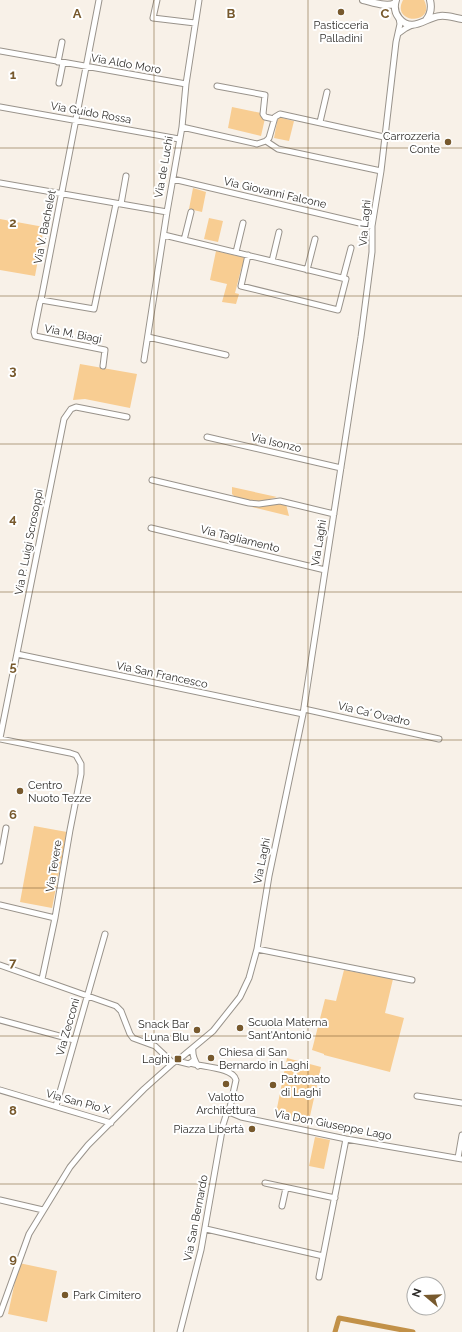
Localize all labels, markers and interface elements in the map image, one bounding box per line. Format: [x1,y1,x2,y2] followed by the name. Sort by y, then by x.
[73,6,82,21] text: A
[227,6,236,21] text: B
[381,6,390,21] text: C
[336,7,346,17] marker: Pasticceria Palladini
[314,19,368,45] place label: Pasticceria Palladini
[90,51,163,77] street label: Via Aldo Moro
[10,67,17,82] text: 1
[50,99,132,127] street label: Via Guido Rossa
[383,130,441,156] place label: Carrozzeria Conte
[152,135,176,199] street label: Via de Luchi
[443,137,453,147] marker: Carrozzeria Conte
[222,175,328,211] street label: Via Giovanni Falcone
[31,189,59,265] street label: Via V. Bachelet
[356,199,374,247] street label: Via Laghi
[9,215,17,230] text: 2
[43,322,103,346] street label: Via M. Biagi
[9,363,17,378] text: 3
[249,431,303,455] street label: Via Isonzo
[12,488,46,596] street label: Via P. Luigi Scrosoppi
[9,511,17,526] text: 4
[309,519,329,567] street label: Via Laghi
[199,523,281,555] street label: Via Tagliamento
[9,659,17,674] text: 5
[115,659,209,691] street label: Via San Francesco
[337,699,412,729] street label: Via Ca' Ovadro
[28,779,92,805] place label: Centro Nuoto Tezze
[15,786,25,796] marker: Centro Nuoto Tezze
[9,807,17,822] text: 6
[251,837,273,885] street label: Via Laghi
[43,839,65,893] street label: Via Tevere
[9,955,17,970] text: 7
[54,997,82,1057] street label: Via Zecconi
[248,1016,327,1042] place label: Scuola Materna Sant'Antonio
[138,1018,189,1044] place label: Snack Bar Luna Blu
[235,1023,245,1033] marker: Scuola Materna Sant'Antonio
[192,1025,202,1035] marker: Snack Bar Luna Blu
[219,1046,309,1072] place label: Chiesa di San Bernardo in Laghi
[142,1053,170,1066] place label: Laghi
[206,1053,216,1063] marker: Chiesa di San Bernardo in Laghi
[173,1054,183,1064] marker: Laghi
[281,1073,331,1099] place label: Patronato di Laghi
[221,1079,231,1089] marker: Valotto Architettura
[268,1080,278,1090] marker: Patronato di Laghi
[44,1087,112,1117] street label: Via San Pio X
[196,1091,256,1117] place label: Valotto Architettura
[9,1103,17,1118] text: 8
[273,1107,393,1143] street label: Via Don Giuseppe Lago
[174,1123,244,1136] place label: Piazza Libertà
[247,1124,257,1134] marker: Piazza Libertà
[181,1173,211,1262] street label: Via San Bernardo
[9,1251,17,1266] text: 9
[406,1276,446,1316] north arrow
[410,1287,425,1299] text: N
[73,1289,141,1302] place label: Park Cimitero
[60,1290,70,1300] marker: Park Cimitero

